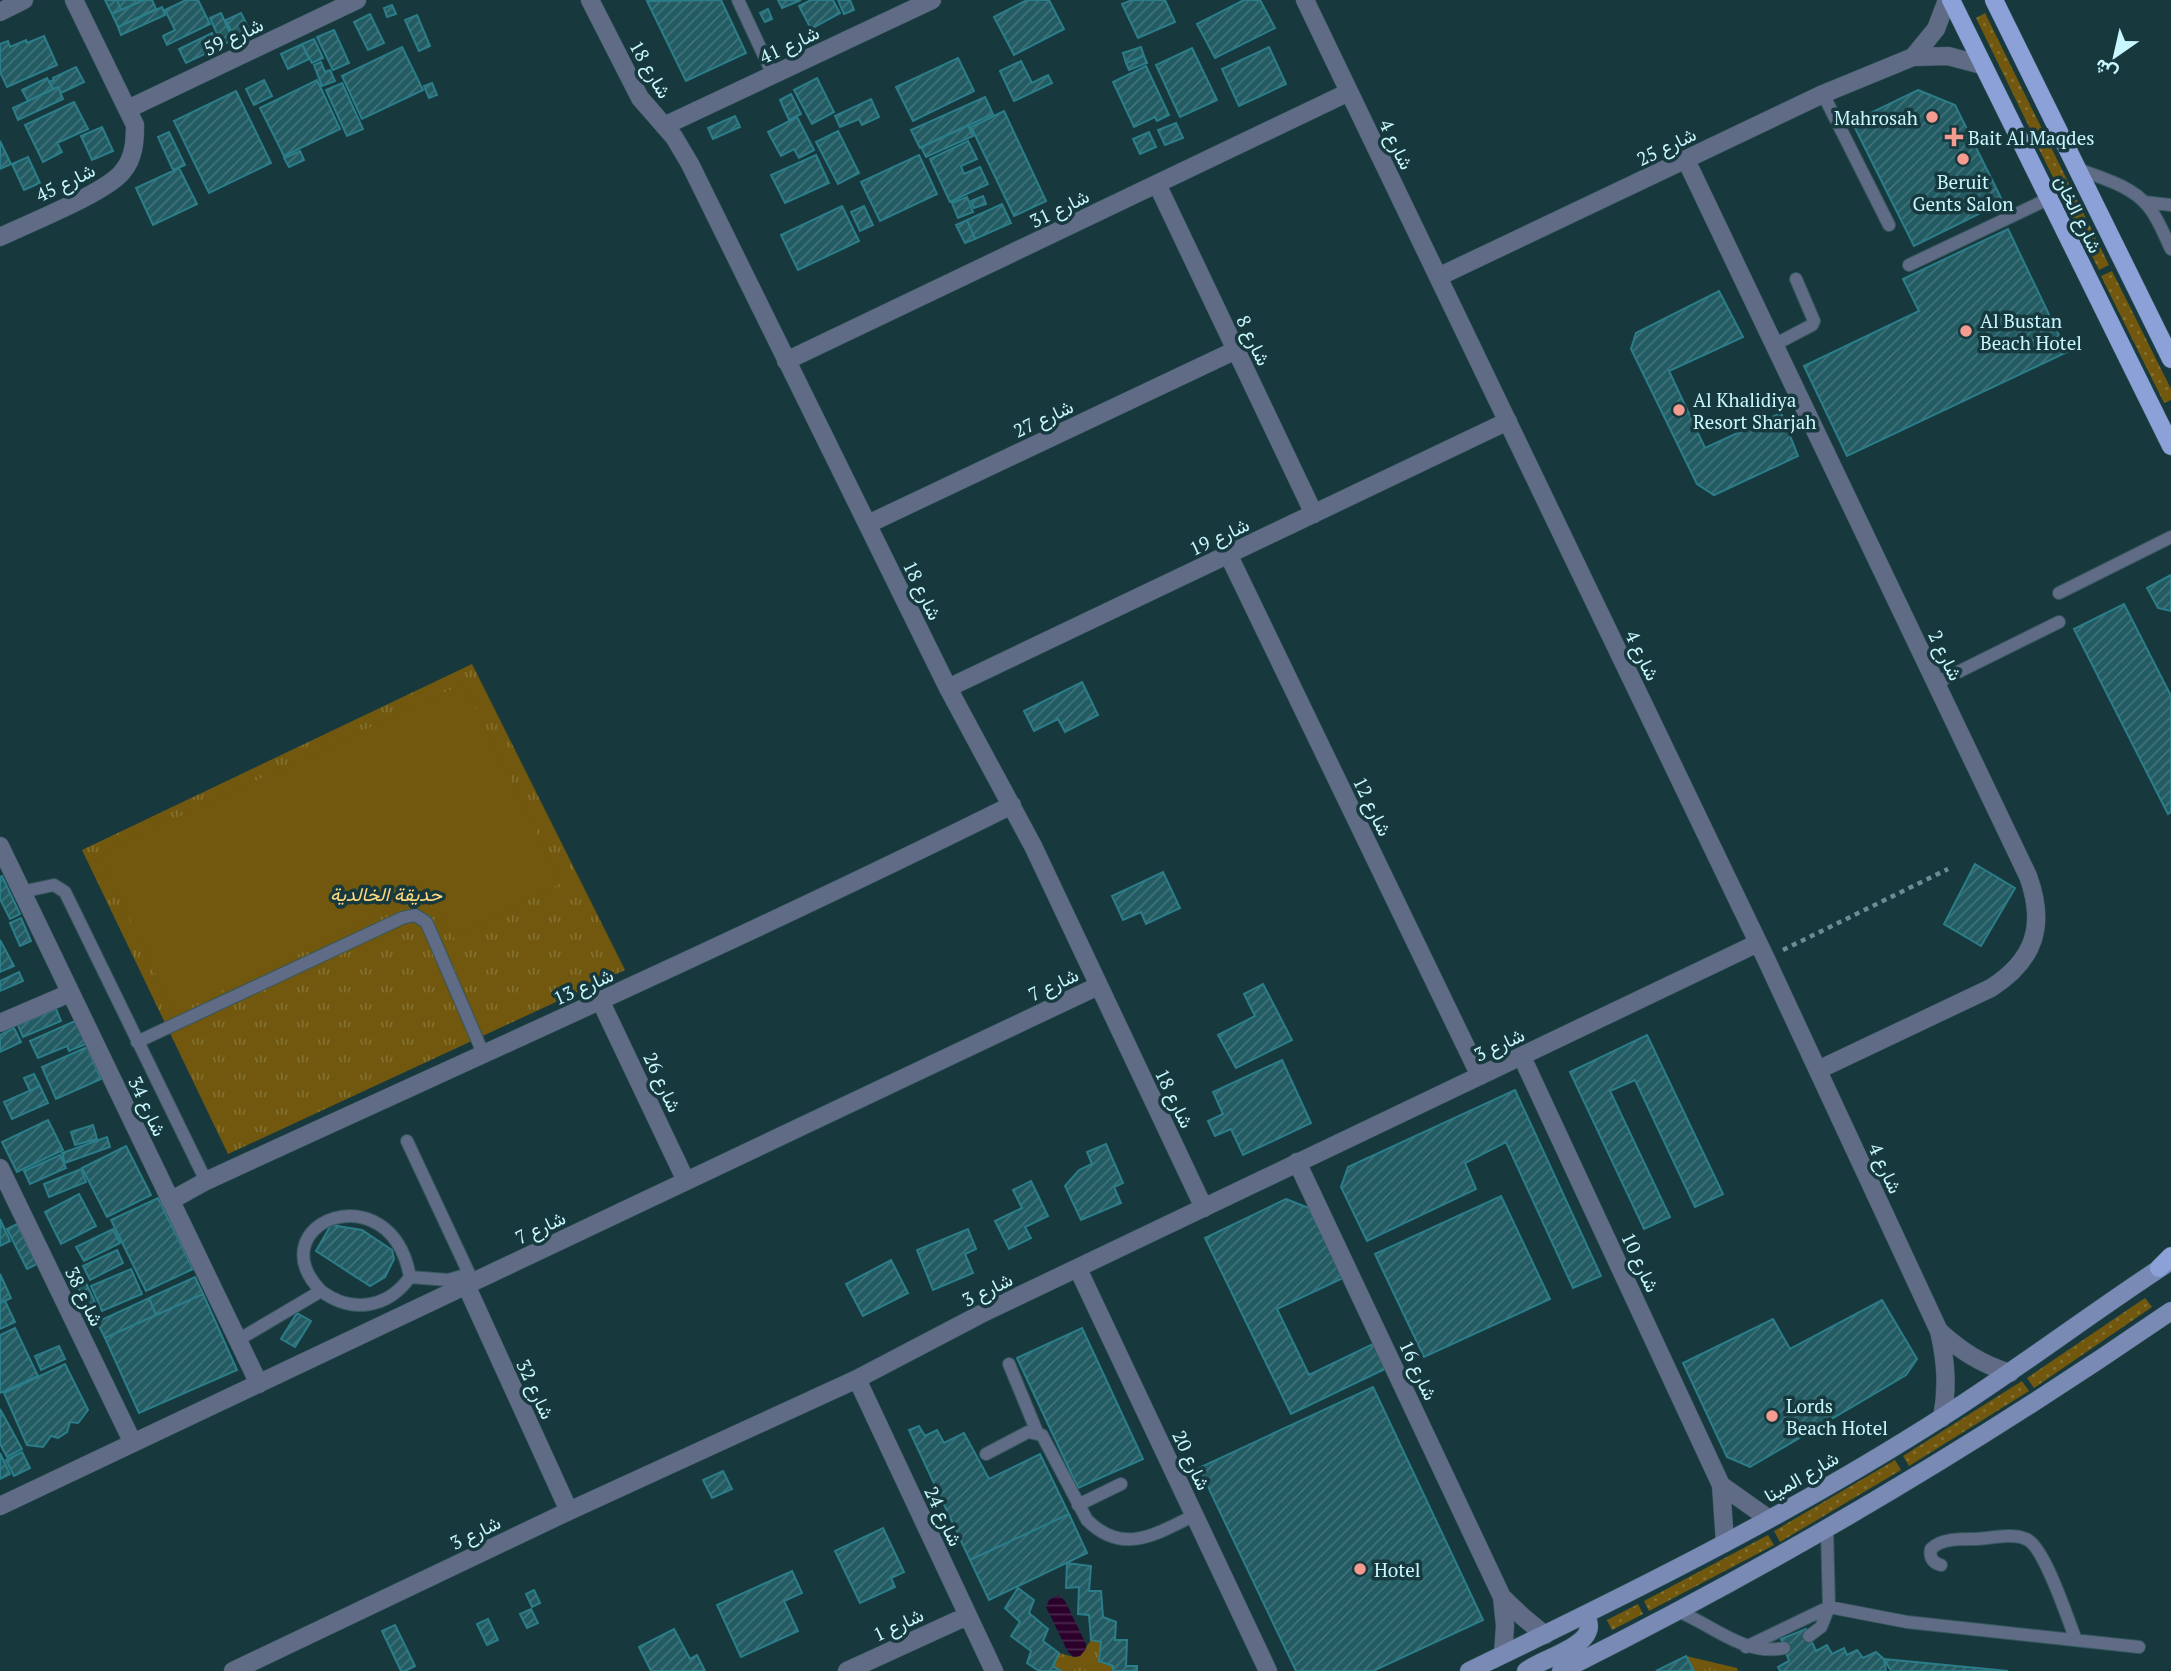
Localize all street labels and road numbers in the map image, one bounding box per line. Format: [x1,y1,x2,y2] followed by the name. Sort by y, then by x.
[199,11,267,62] street label: شارع 59
[755,19,823,70] street label: شارع 41
[624,35,678,103] street label: شارع 18
[1373,115,1420,174] street label: شارع 4
[1632,121,1700,172] street label: شارع 25
[31,157,99,208] street label: شارع 45
[2049,171,2109,257] street label: شارع الخان
[1025,183,1093,234] street label: شارع 31
[1230,311,1277,370] street label: شارع 8
[1009,393,1077,444] street label: شارع 27
[1185,511,1253,562] street label: شارع 19
[897,556,948,624] street label: شارع 18
[1619,626,1666,685] street label: شارع 4
[1922,626,1969,685] street label: شارع 2
[1347,772,1398,840] street label: شارع 12
[1024,961,1083,1007] street label: شارع 7
[549,962,617,1011] street label: شارع 13
[1470,1021,1529,1067] street label: شارع 3
[637,1048,688,1116] street label: شارع 26
[1149,1064,1200,1132] street label: شارع 18
[122,1072,173,1140] street label: شارع 34
[1863,1139,1909,1198] street label: شارع 4
[511,1204,570,1250] street label: شارع 7
[1615,1228,1666,1296] street label: شارع 10
[59,1262,110,1330] street label: شارع 38
[958,1266,1017,1313] street label: شارع 3
[1393,1336,1444,1404] street label: شارع 16
[510,1355,561,1423] street label: شارع 32
[1166,1426,1217,1494] street label: شارع 20
[1759,1445,1843,1508] street label: شارع المينا
[918,1482,969,1550] street label: شارع 24
[446,1509,505,1556] street label: شارع 3
[869,1601,928,1647] street label: شارع 1

